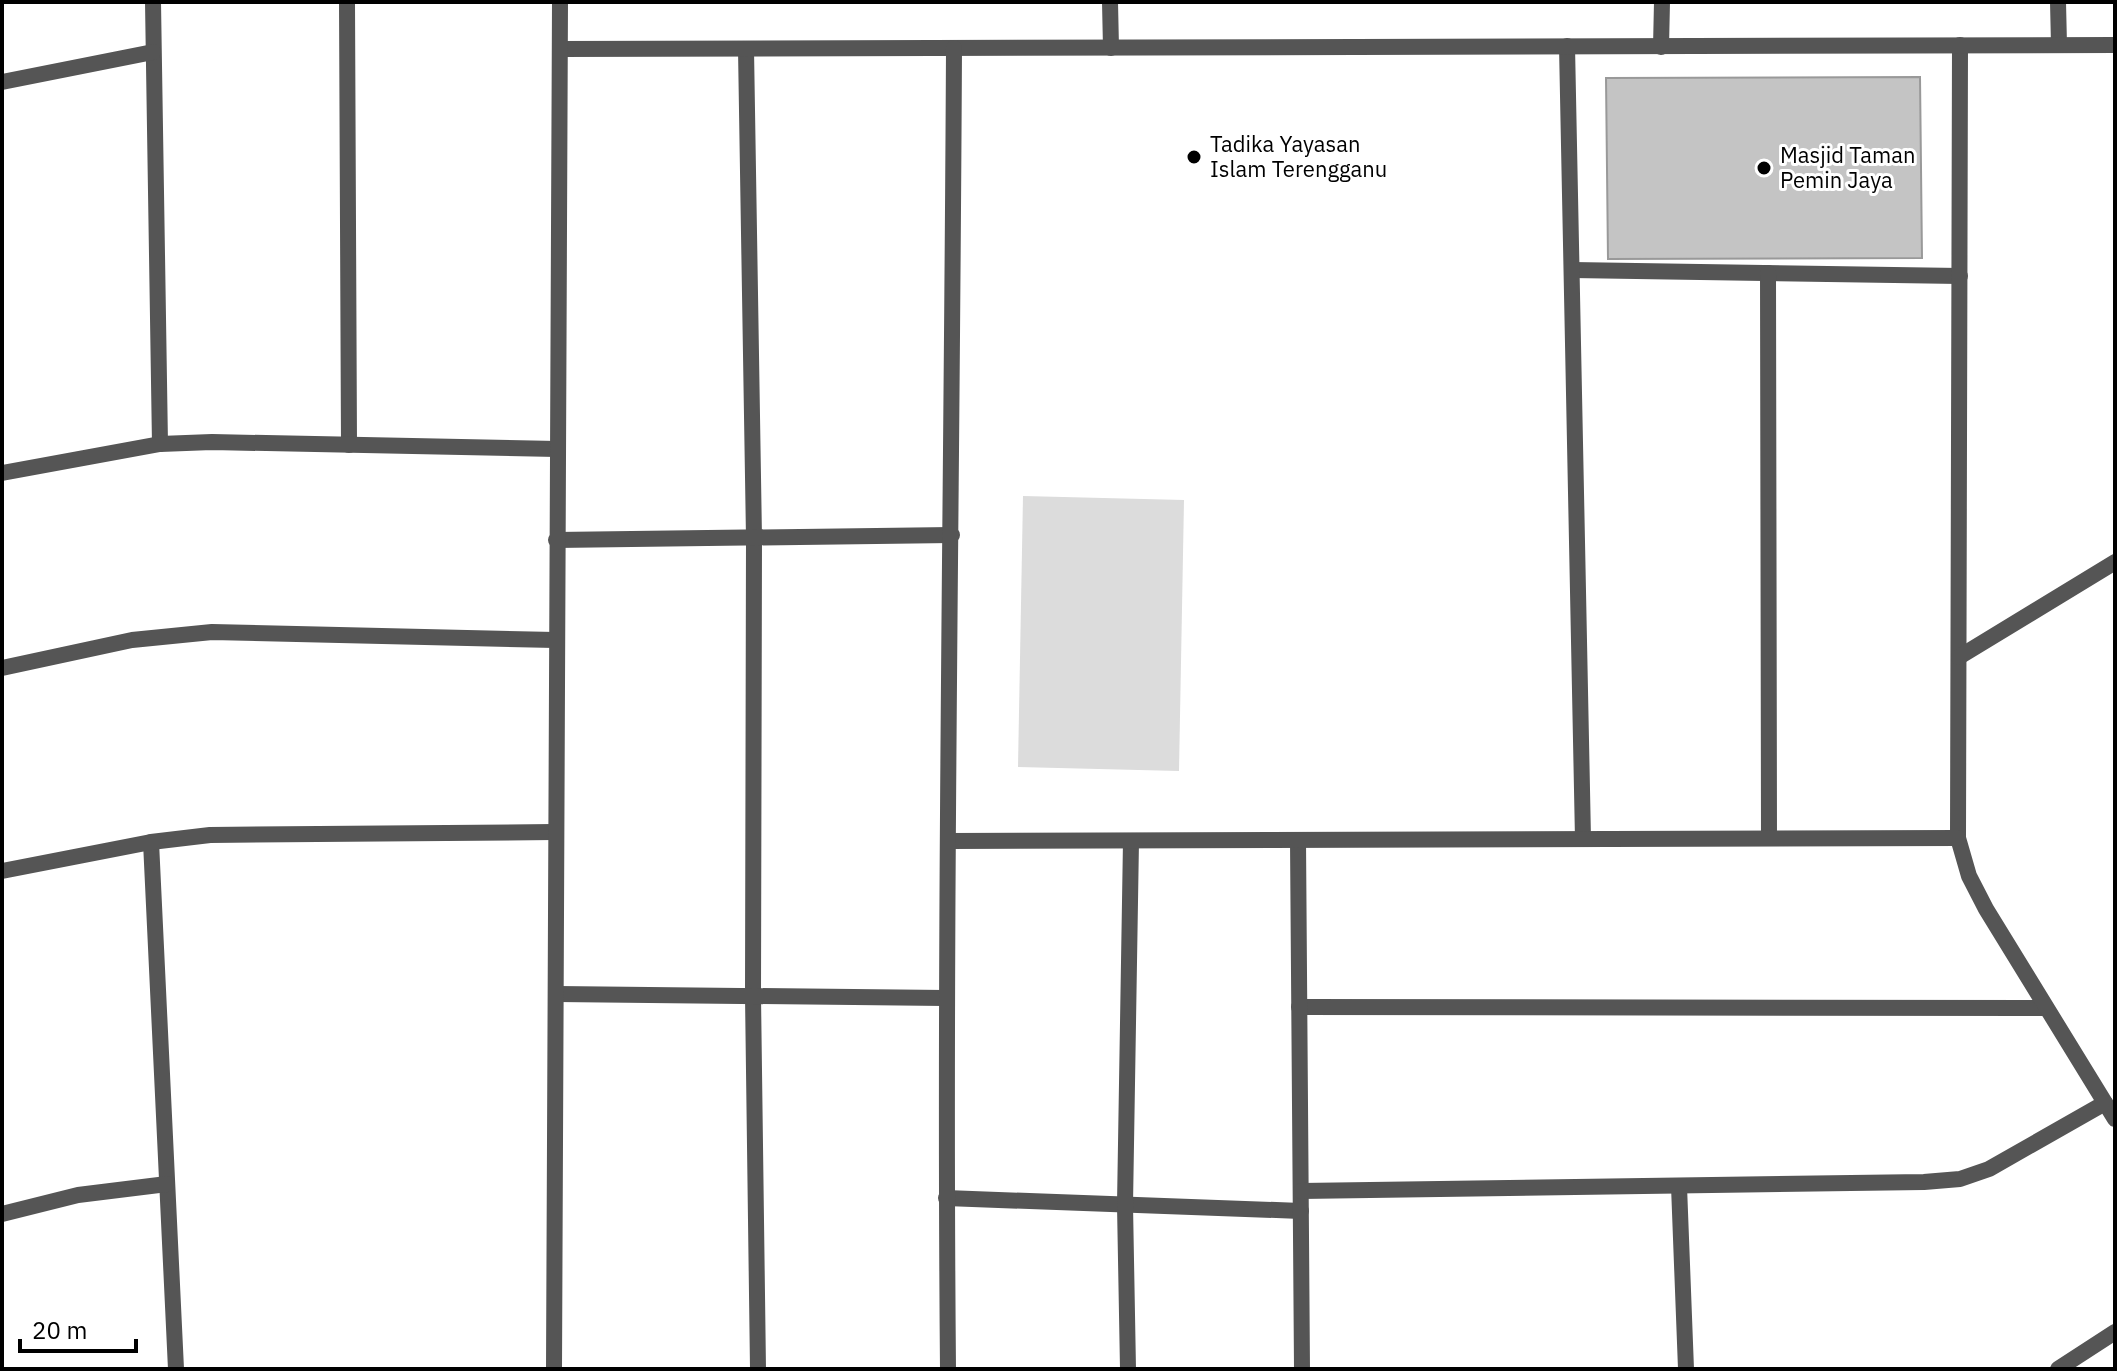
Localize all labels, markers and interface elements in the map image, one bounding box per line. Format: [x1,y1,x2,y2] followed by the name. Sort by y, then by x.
[1210,129,1387,183] place label: Tadika Yayasan Islam Terengganu
[1780,140,1916,194] place label: Masjid Taman Pemin Jaya
[1185,148,1203,166] marker: Tadika Yayasan Islam Terengganu
[1755,159,1773,177] marker: Masjid Taman Pemin Jaya
[20,1303,136,1353] scale bar
[32,1314,87,1346] text: 20 m

